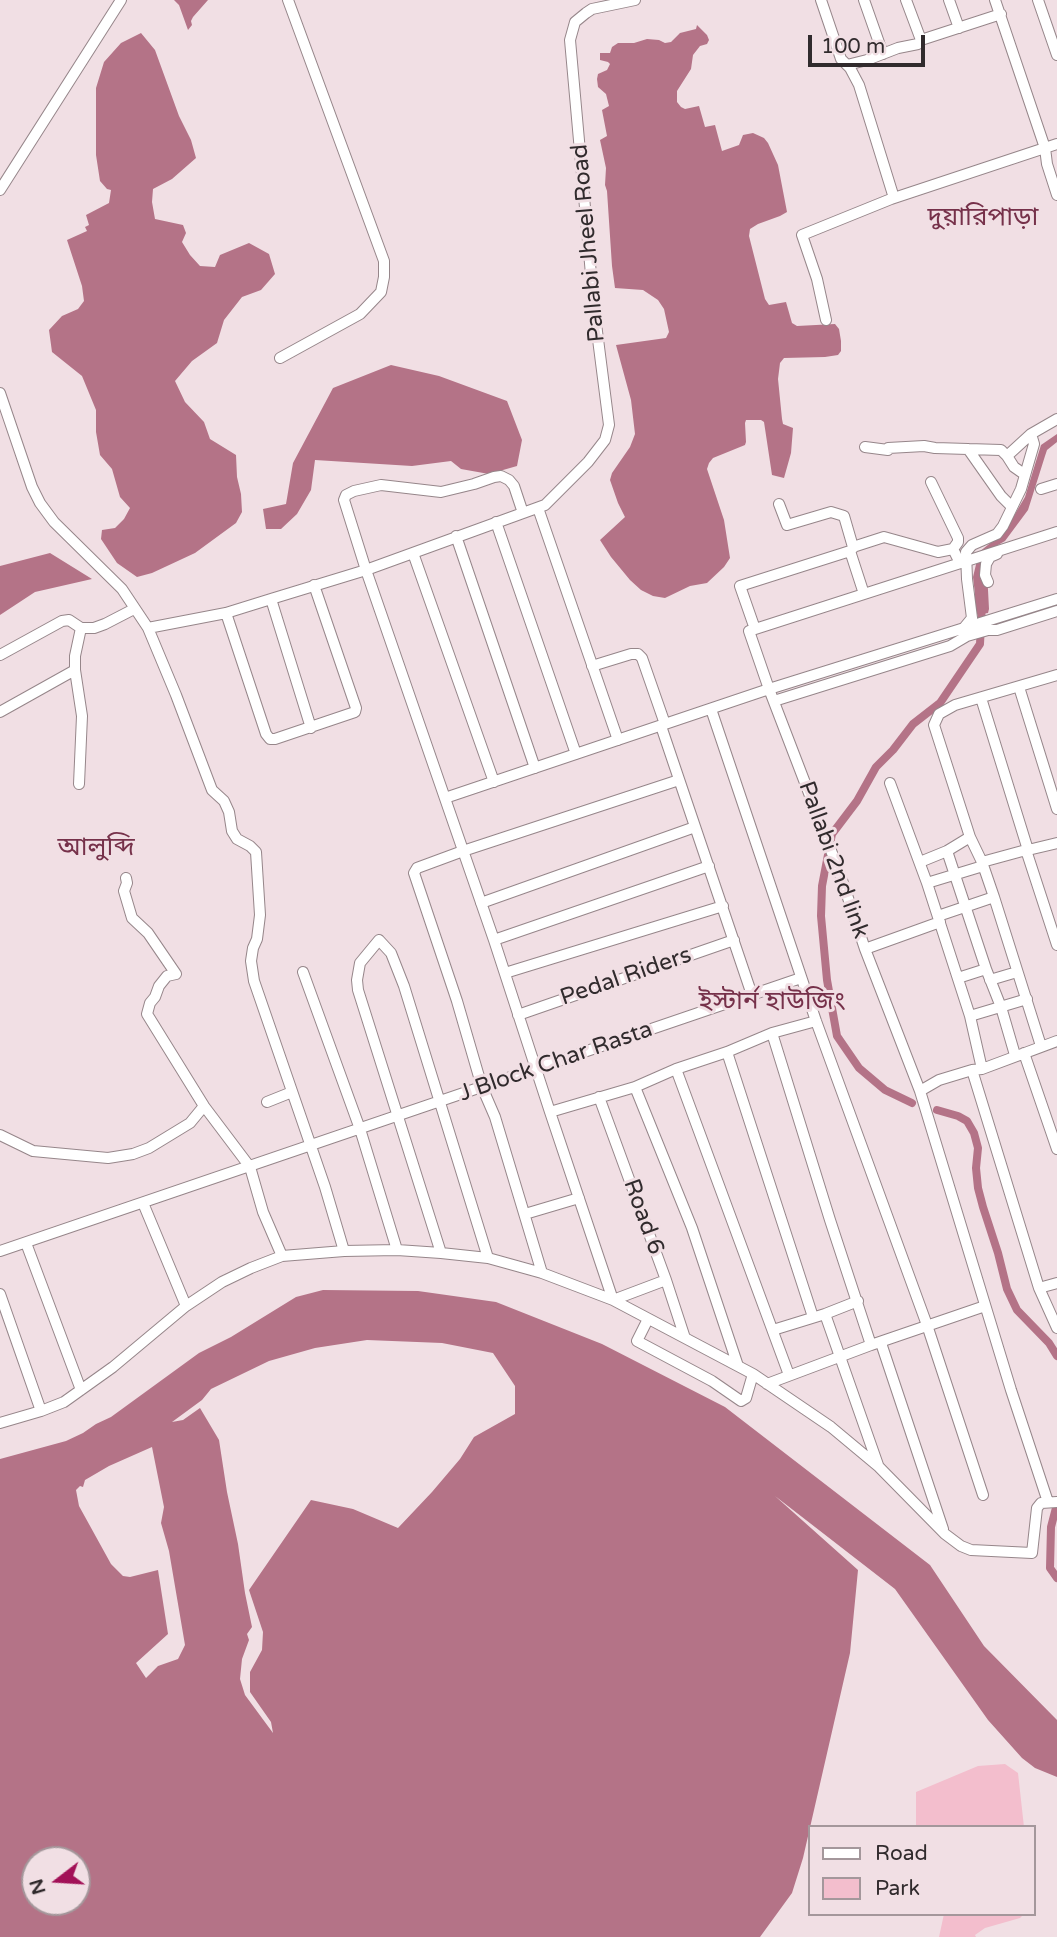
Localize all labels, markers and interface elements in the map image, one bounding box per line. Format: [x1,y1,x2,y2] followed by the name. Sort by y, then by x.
[812,21,929,65] scale bar
[821,34,885,59] text: 100 m
[567,143,611,343] street label: Pallabi Jheel Road
[928,202,1038,234] district label: দুয়ারিপাড়া
[792,778,874,942] street label: Pallabi 2nd link
[57,832,135,864] district label: আলুব্দি
[557,942,695,1012] street label: Pedal Riders
[699,986,845,1018] district label: ইস্টার্ন হাউজিং
[456,1016,656,1108] street label: J Block Char Rasta
[617,1176,669,1258] street label: Road 6
[808,1825,1036,1916] legend
[875,1841,928,1866] text: Road
[21,1846,91,1916] north arrow
[25,1876,51,1897] text: N
[875,1876,920,1901] text: Park

